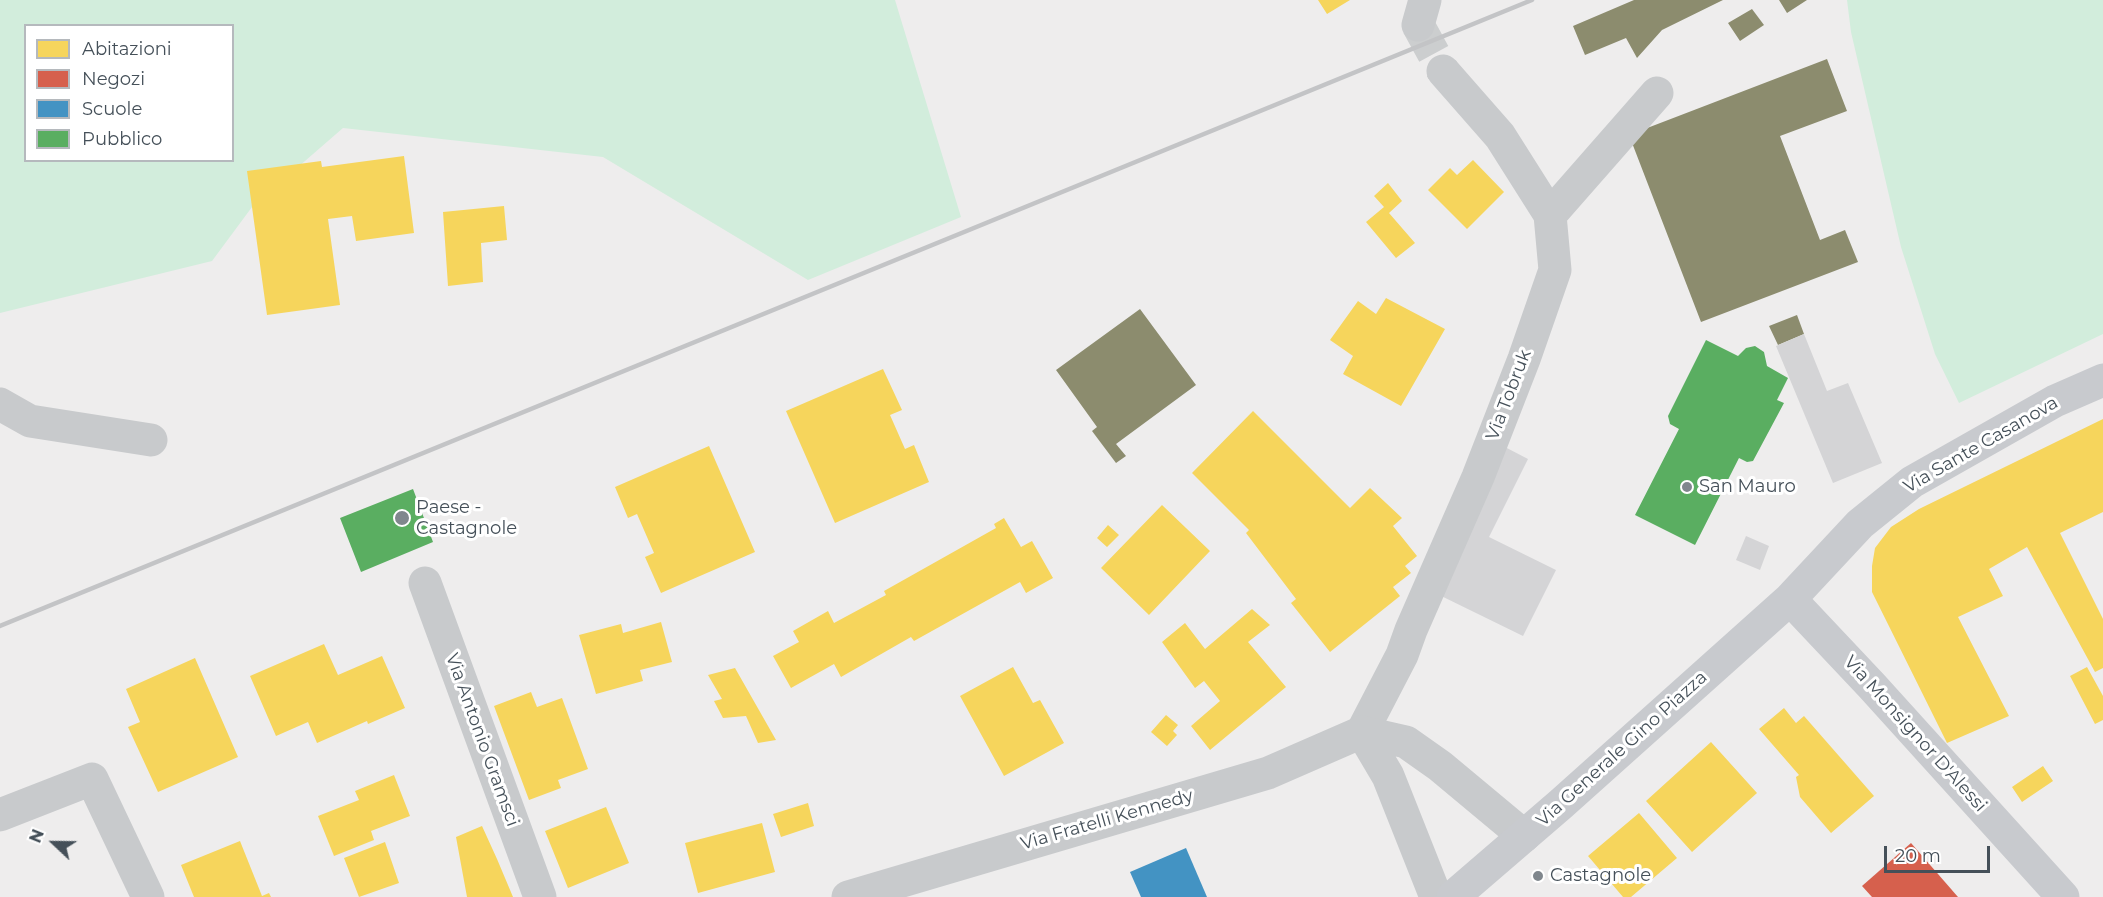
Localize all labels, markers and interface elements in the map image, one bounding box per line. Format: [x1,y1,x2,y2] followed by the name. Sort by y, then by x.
[24,24,234,162] legend
[82,38,172,60] text: Abitazioni
[82,68,145,90] text: Negozi
[82,98,142,120] text: Scuole
[82,128,162,150] text: Pubblico
[1482,347,1536,443] street label: Via Tobruk
[1900,392,2062,498] street label: Via Sante Casanova
[1699,476,1796,498] place label: San Mauro
[1680,480,1694,494] marker: San Mauro
[416,497,517,540] place label: Paese - Castagnole
[393,509,411,527] marker: Paese - Castagnole
[441,651,523,829] street label: Via Antonio Gramsci
[1839,651,1991,817] street label: Via Monsignor D'Alessi
[1532,667,1712,831] street label: Via Generale Gino Piazza
[1018,785,1196,855] street label: Via Fratelli Kennedy
[24,813,84,873] north arrow
[26,827,48,846] text: N
[1887,834,1994,872] scale bar
[1895,845,1941,867] text: 20 m
[1550,865,1651,887] place label: Castagnole
[1531,869,1545,883] marker: Castagnole

